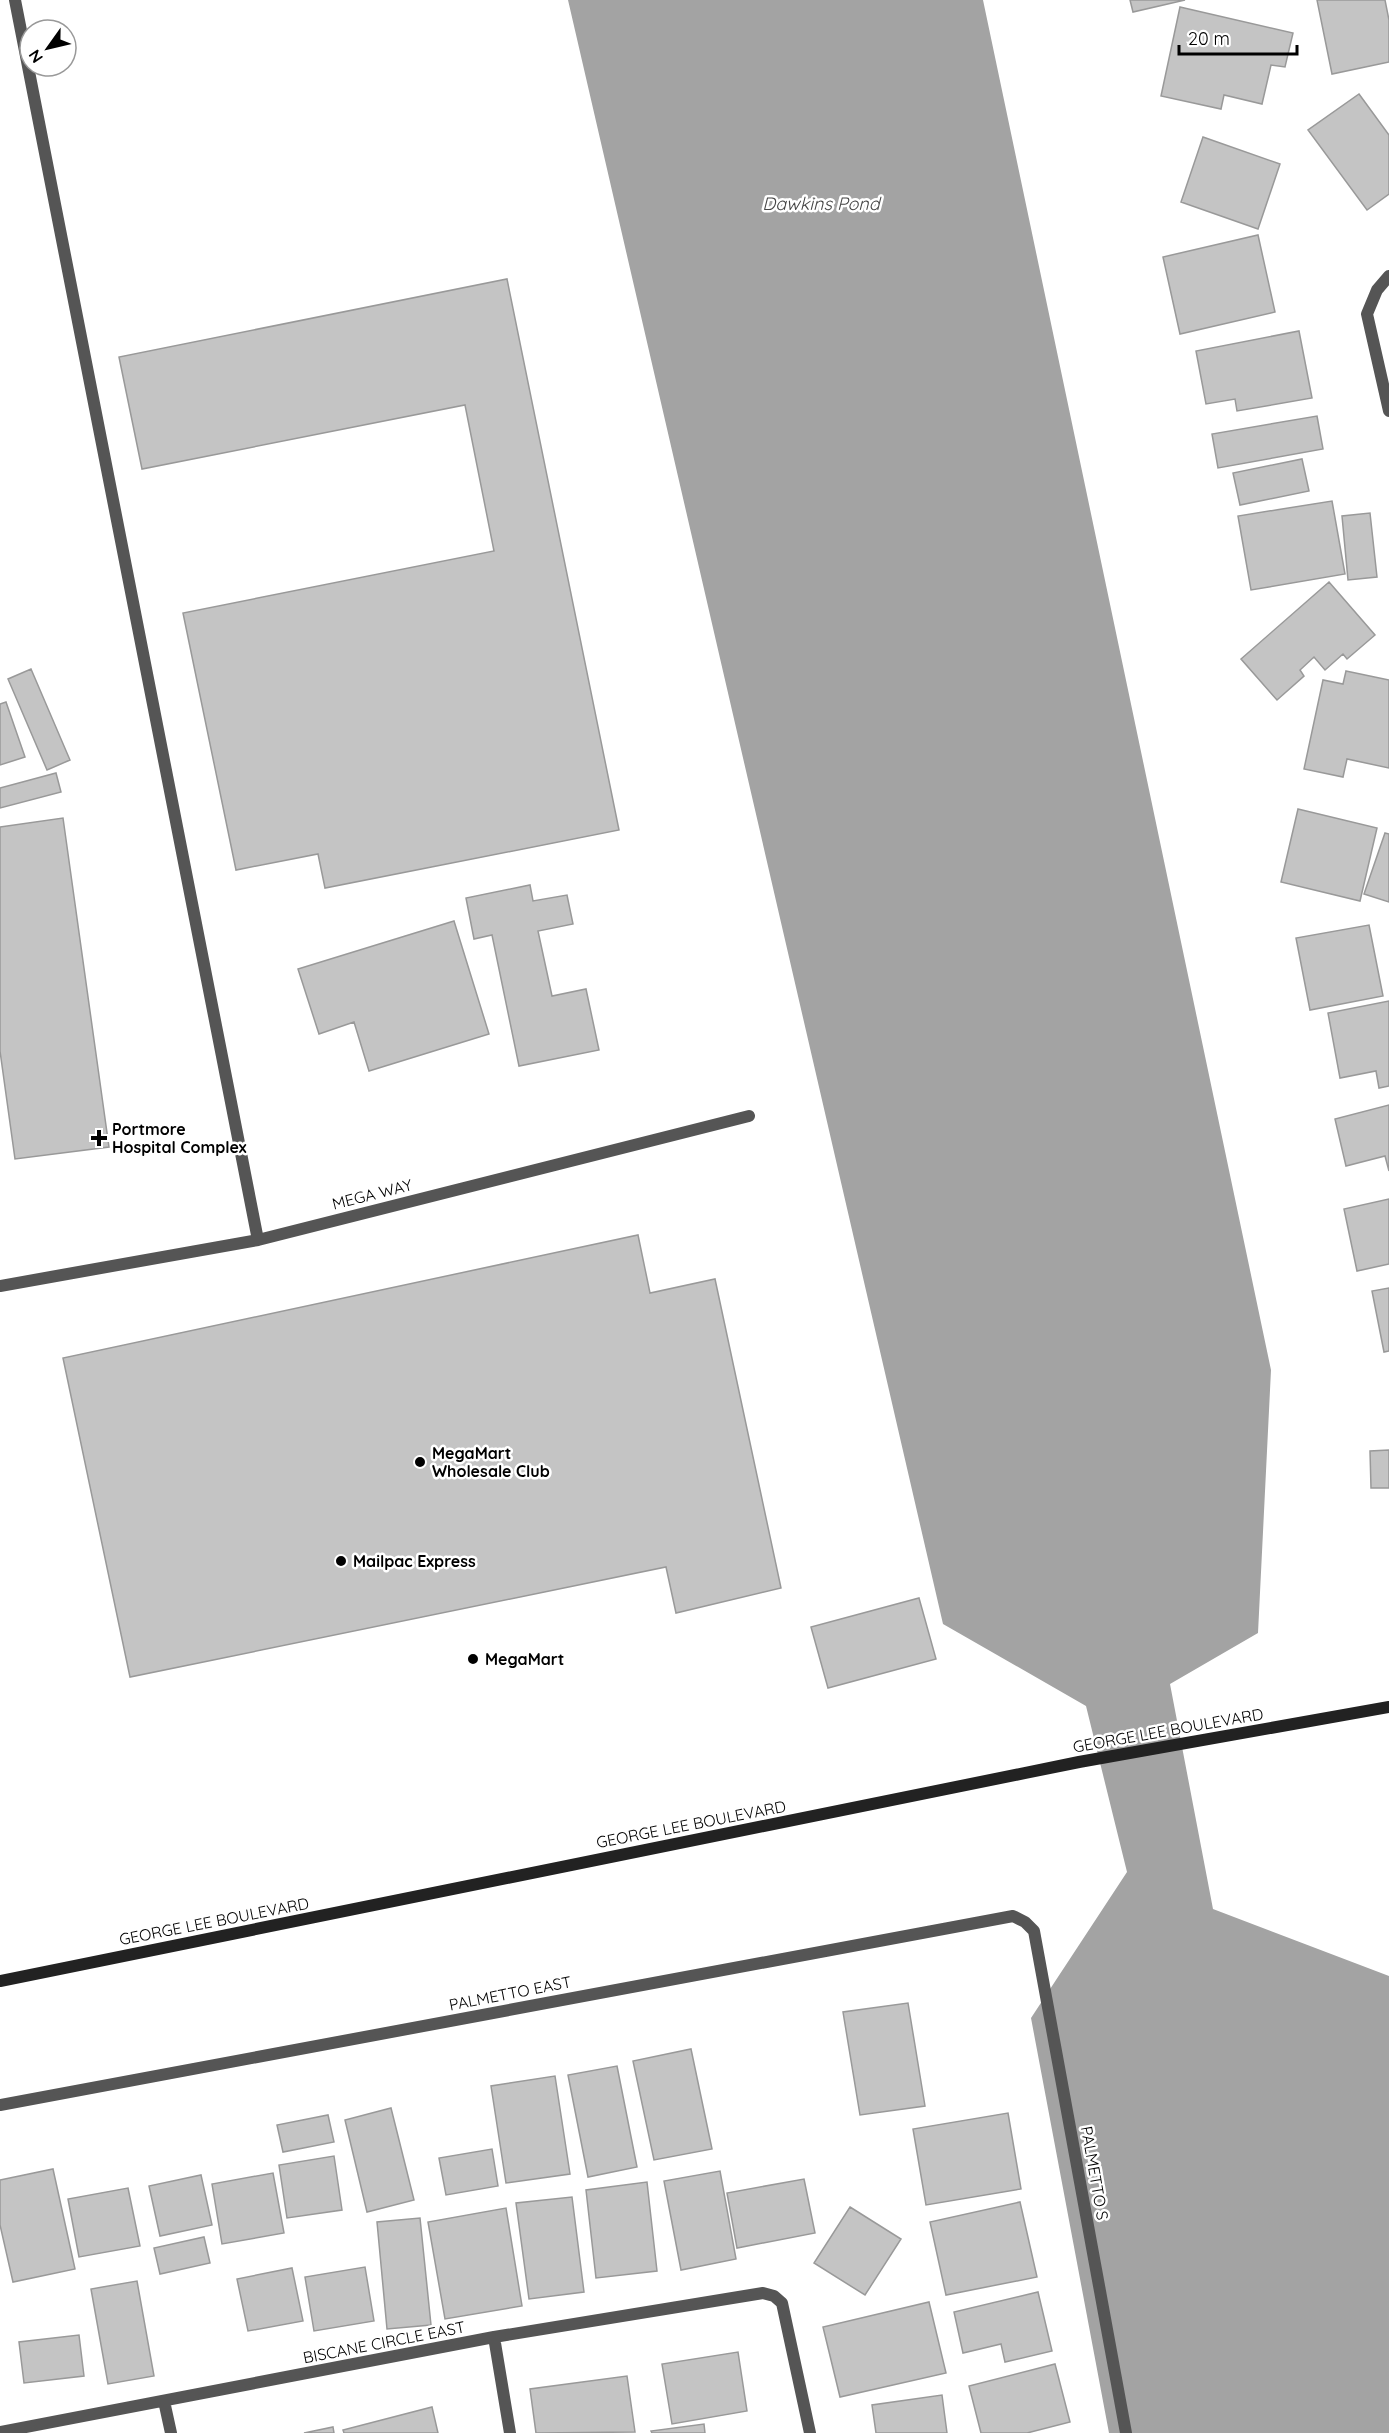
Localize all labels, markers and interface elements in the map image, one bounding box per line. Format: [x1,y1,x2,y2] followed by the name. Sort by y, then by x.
[18,18,78,78] north arrow
[1179,18,1298,56] scale bar
[1188,27,1230,50] text: 20 m
[24,46,47,67] text: N
[762,192,882,215] water label: Dawkins Pond
[112,1119,247,1157] place label: Portmore Hospital Complex
[90,1129,108,1147] marker: Portmore Hospital Complex
[330,1174,414,1214] street label: MEGA WAY
[432,1443,550,1481] place label: MegaMart Wholesale Club
[413,1455,427,1469] marker: MegaMart Wholesale Club
[353,1551,476,1571] place label: Mailpac Express
[334,1554,348,1568] marker: Mailpac Express
[485,1649,564,1669] place label: MegaMart
[466,1652,480,1666] marker: MegaMart
[1071,1703,1265,1757] street label: GEORGE LEE BOULEVARD
[594,1796,788,1852] street label: GEORGE LEE BOULEVARD
[117,1893,311,1949] street label: GEORGE LEE BOULEVARD
[447,1971,573,2015] street label: PALMETTO EAST
[1077,2124,1113,2222] street label: PALMETTO S
[301,2316,467,2368] street label: BISCANE CIRCLE EAST

